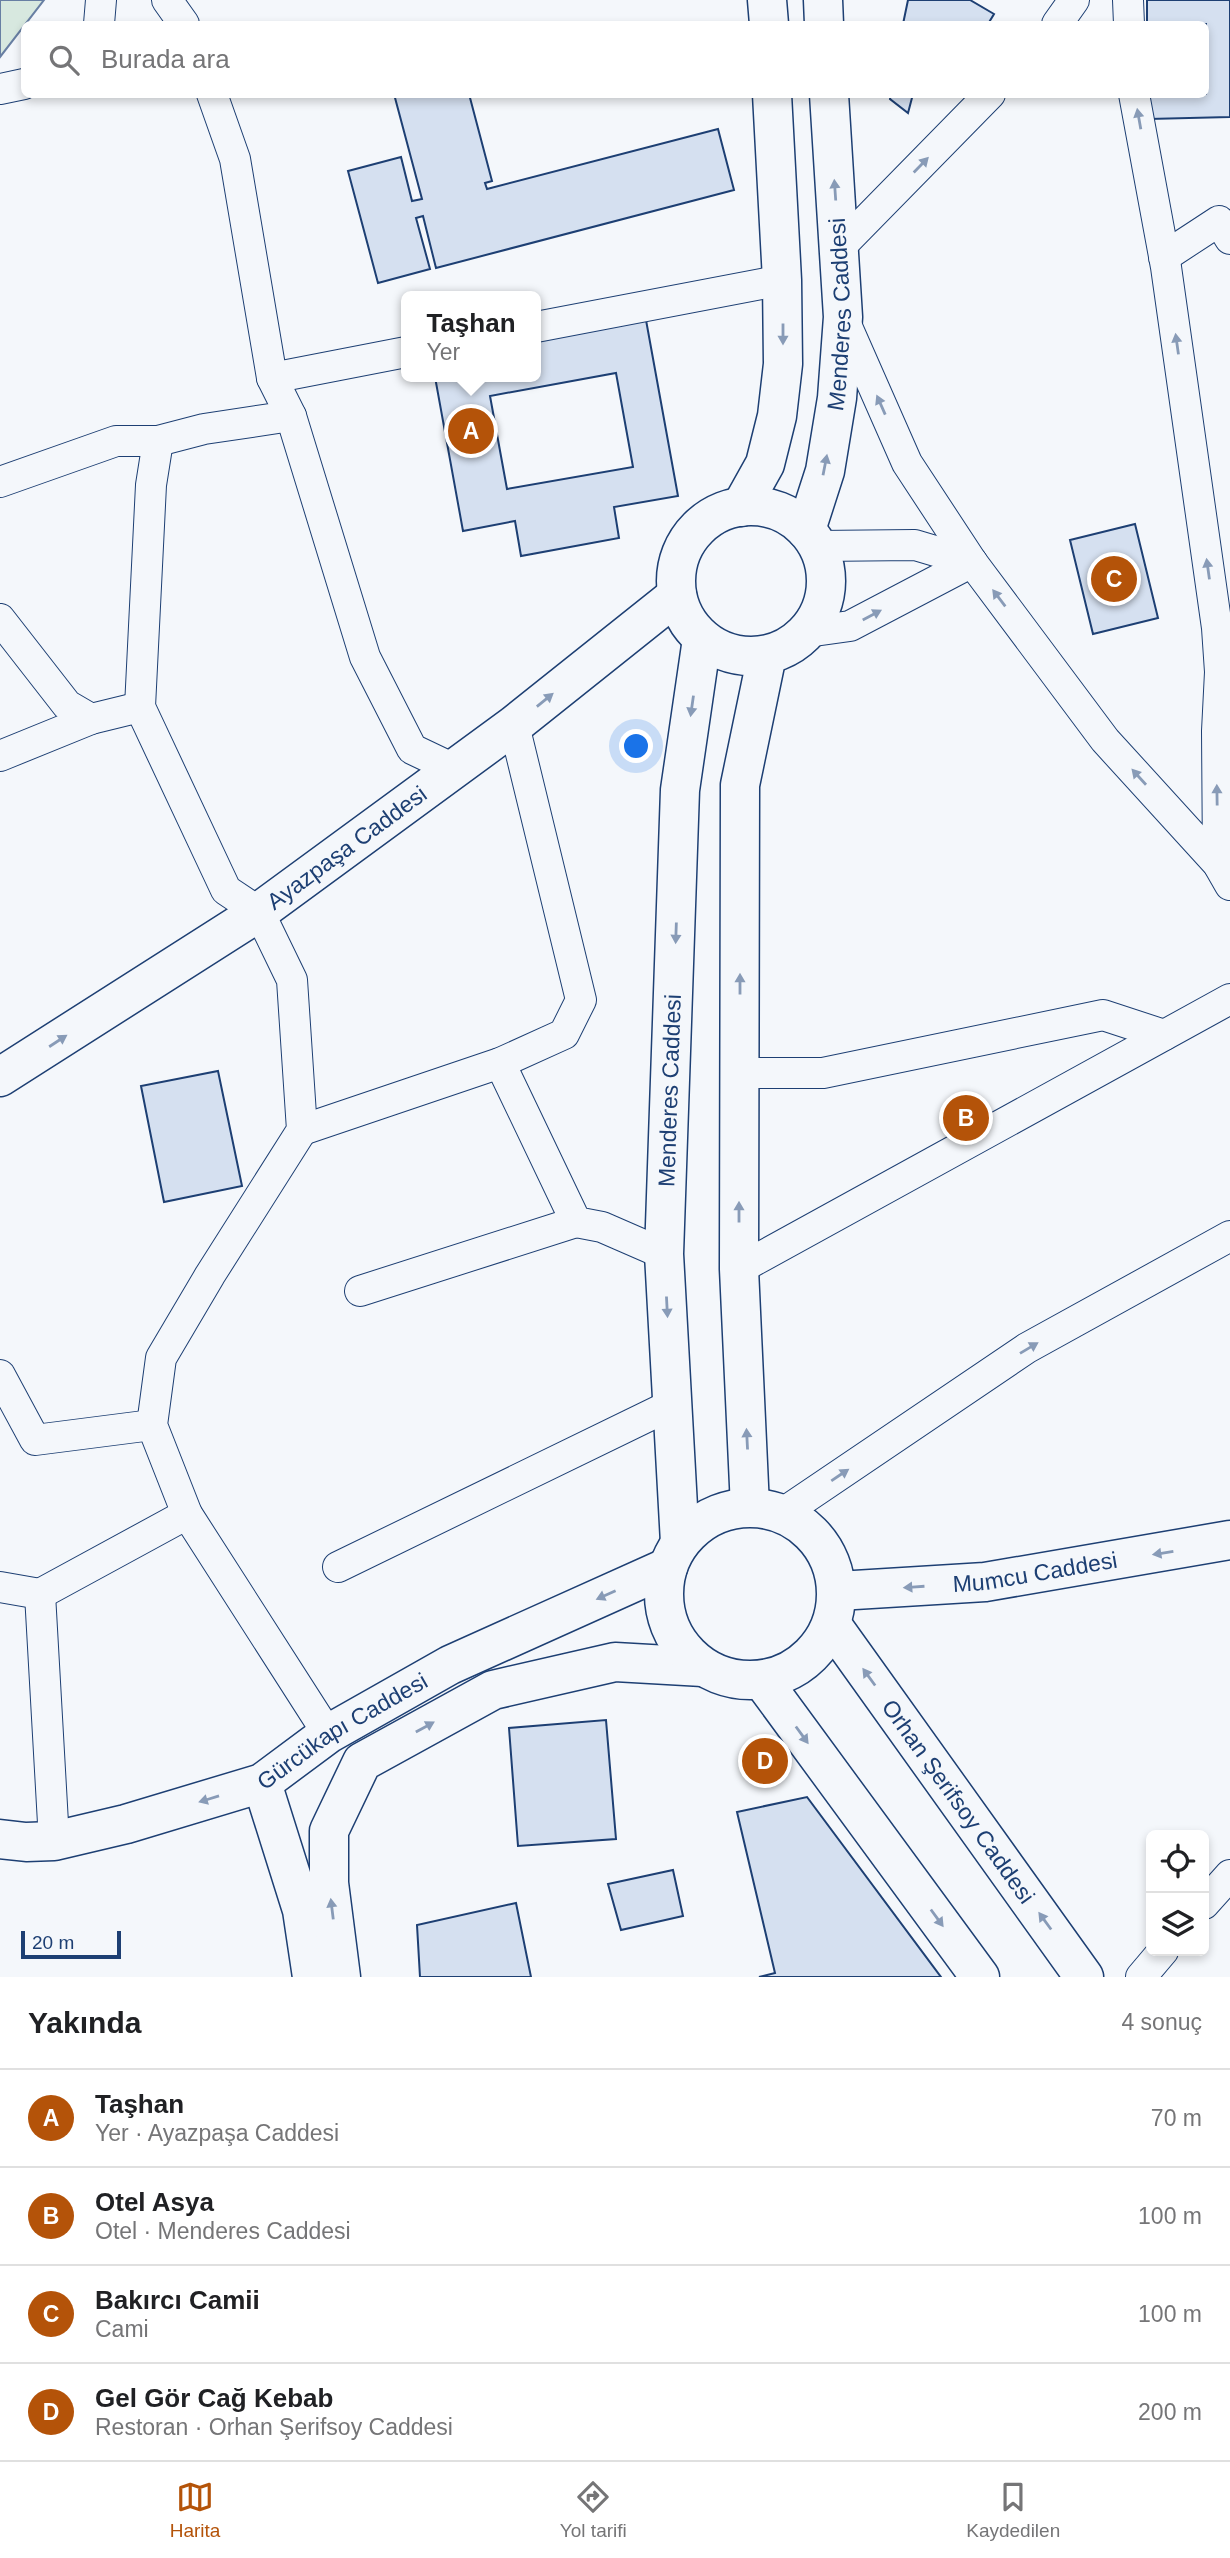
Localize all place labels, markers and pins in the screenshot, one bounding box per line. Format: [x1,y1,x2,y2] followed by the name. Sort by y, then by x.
[448,405,494,457] pin: A
[1091,553,1137,605] pin: C
[943,1092,989,1144] pin: B
[742,1735,788,1787] pin: D

